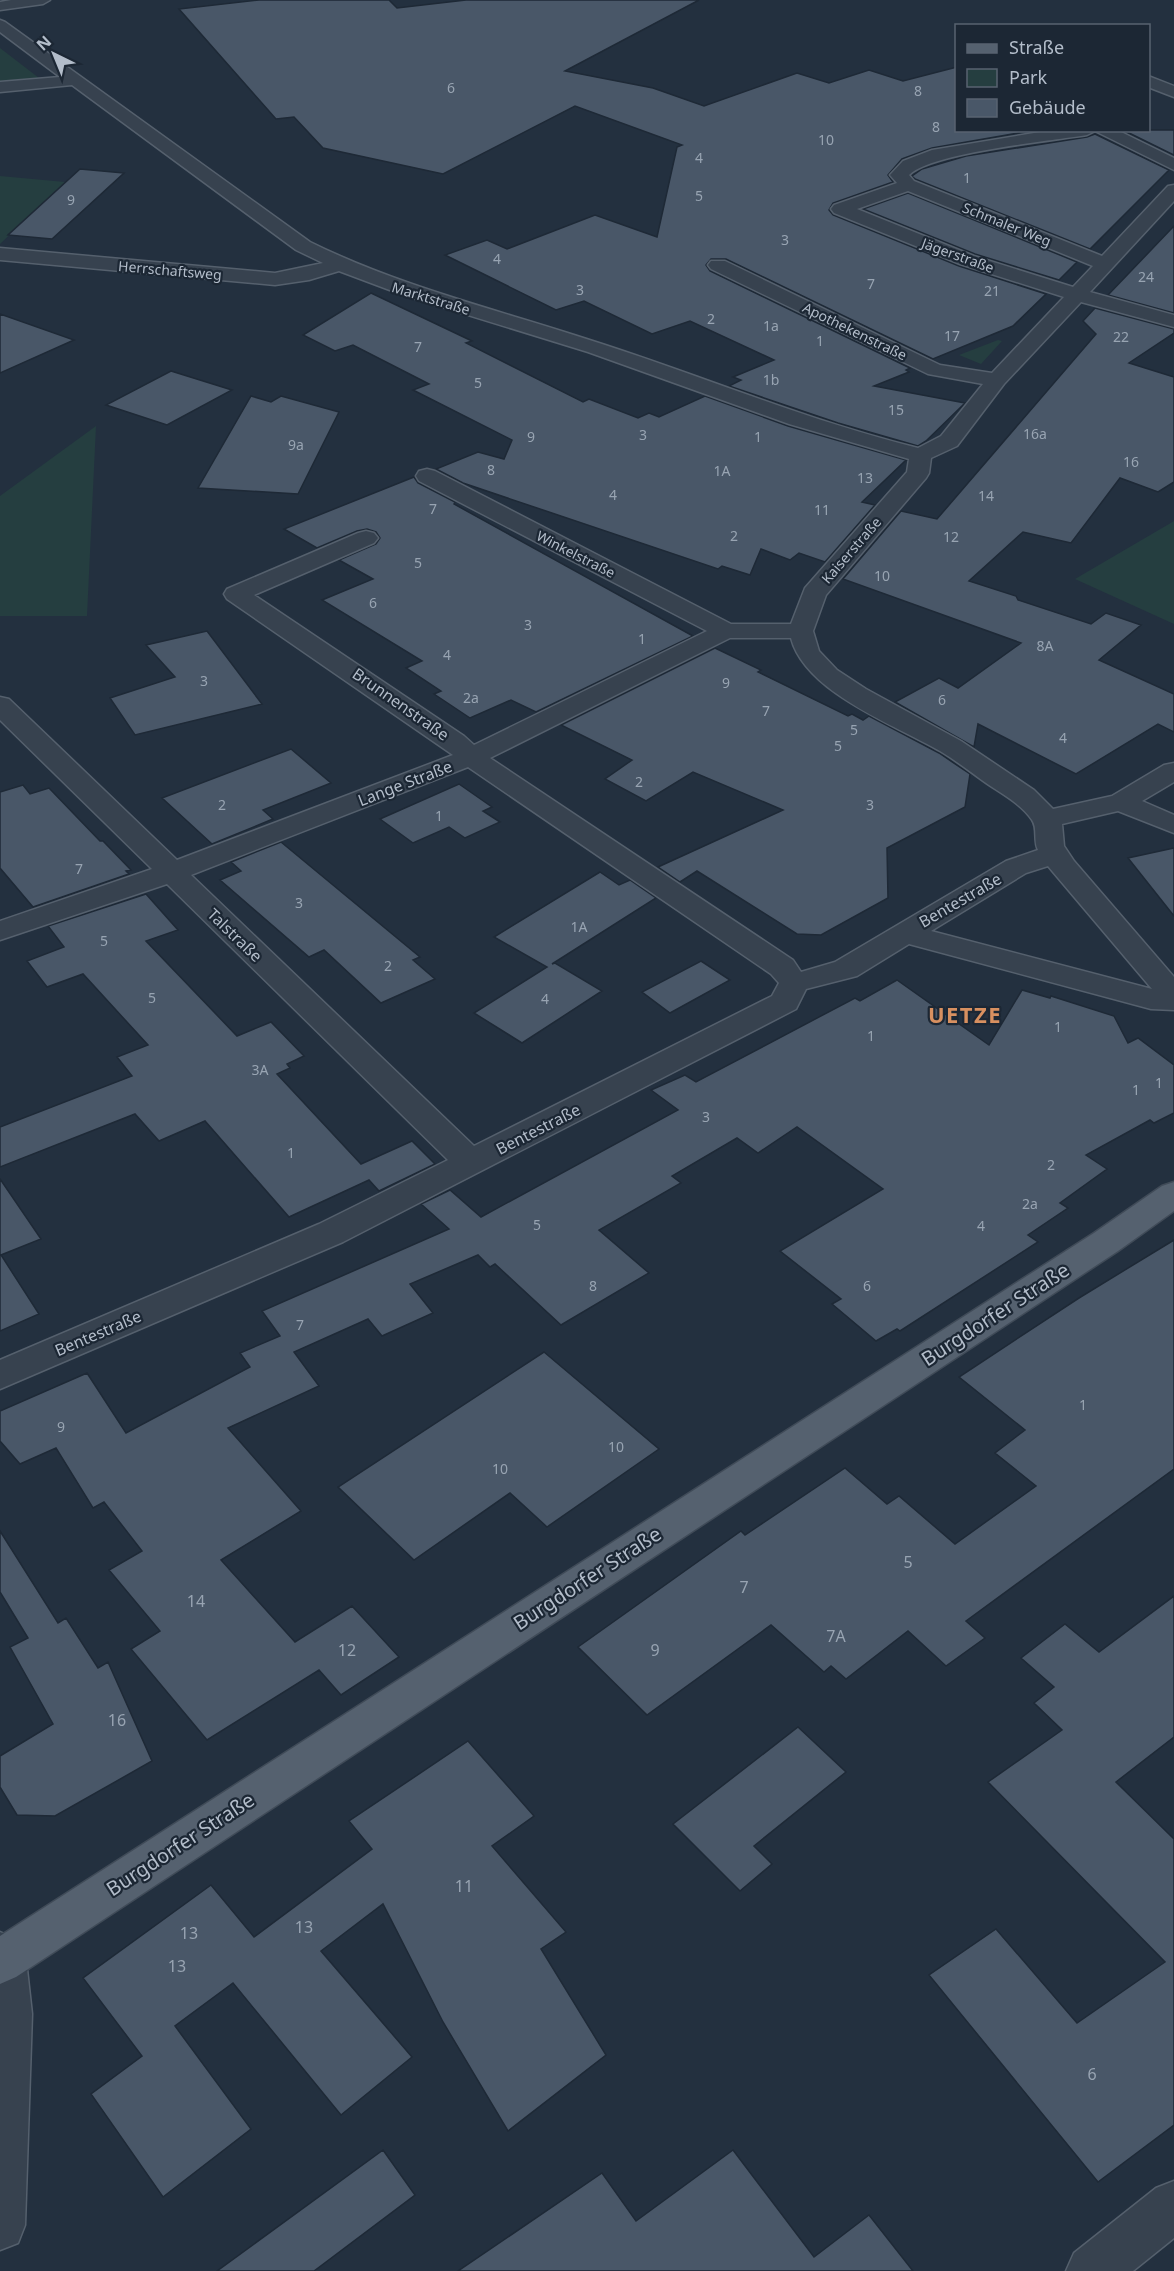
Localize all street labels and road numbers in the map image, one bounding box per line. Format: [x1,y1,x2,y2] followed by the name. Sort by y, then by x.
[960,198,1054,250] street label: Schmaler Weg
[917,232,997,277] street label: Jägerstraße
[117,256,223,284] street label: Herrschaftsweg
[390,277,472,319] street label: Marktstraße
[800,298,910,364] street label: Apothekenstraße
[817,513,885,587] street label: Kaiserstraße
[533,526,619,582] street label: Winkelstraße
[348,662,454,746] street label: Brunnenstraße
[355,755,455,811] street label: Lange Straße
[915,867,1005,933] street label: Bentestraße
[203,903,267,967] street label: Talstraße
[492,1098,584,1160] street label: Bentestraße
[916,1256,1074,1372] street label: Burgdorfer Straße
[51,1305,145,1361] street label: Bentestraße
[508,1520,666,1636] street label: Burgdorfer Straße
[101,1786,259,1902] street label: Burgdorfer Straße

